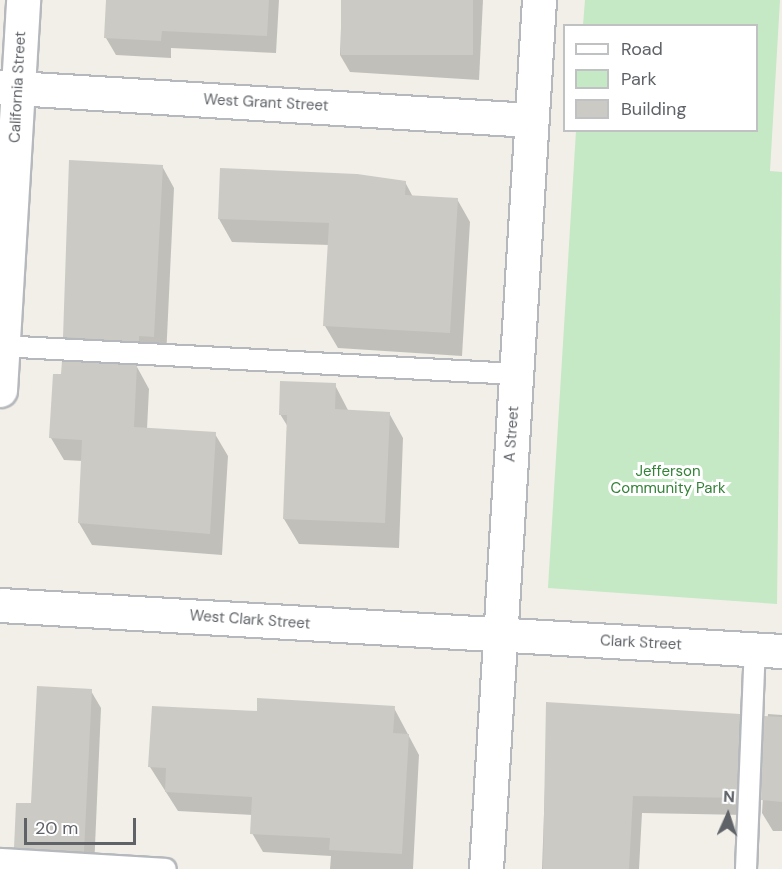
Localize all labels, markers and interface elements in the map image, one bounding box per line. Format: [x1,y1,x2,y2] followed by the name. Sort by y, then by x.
[563,24,758,132] legend
[6,31,30,143] street label: California Street
[621,37,663,61] text: Road
[621,67,657,91] text: Park
[203,91,329,115] street label: West Grant Street
[621,97,686,121] text: Building
[501,405,523,463] street label: A Street
[610,462,726,497] park label: Jefferson Community Park
[189,607,311,633] street label: West Clark Street
[600,632,682,654] street label: Clark Street
[698,785,758,845] north arrow
[723,786,735,807] text: N
[27,806,140,844] scale bar
[35,816,78,840] text: 20 m

